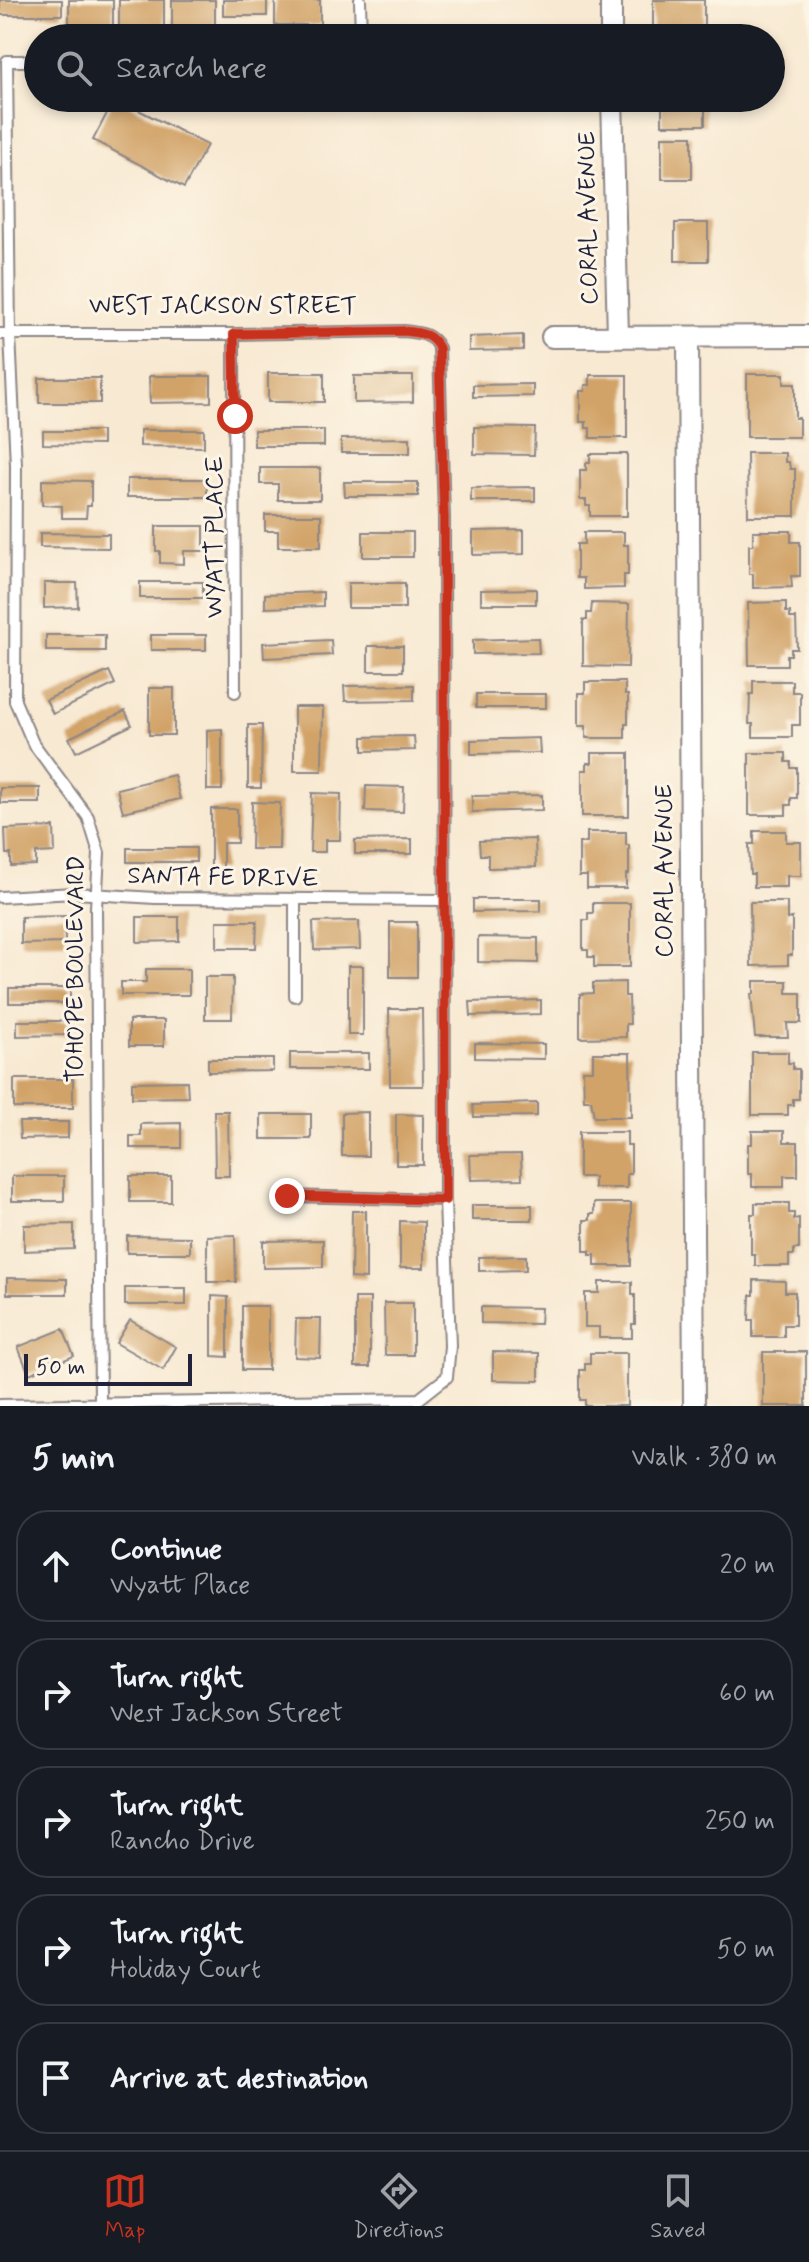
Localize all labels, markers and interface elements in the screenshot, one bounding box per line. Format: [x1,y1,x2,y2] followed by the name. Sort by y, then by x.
[24,24,785,112] search box
[52,46,96,90] icon: search
[116,49,267,88] text: Search here
[572,131,606,305] street label: CORAL AVENUE
[89,291,357,322] street label: WEST JACKSON STREET
[217,398,253,434] route start
[200,456,231,618] street label: WYATT PLACE
[650,784,681,958] street label: CORAL AVENUE
[61,855,92,1083] street label: TOHOPE BOULEVARD
[127,861,319,895] street label: SANTA FE DRIVE
[269,1178,305,1214] route end
[24,1350,192,1386] scale bar
[36,1354,85,1382] text: 50 m
[32,1436,115,1481] text: 5 min
[631,1441,777,1475] text: Walk · 380 m
[110,1530,222,1569] text: Continue
[34,1544,78,1588] icon: ahead
[720,1549,775,1583] text: 20 m
[110,1569,250,1603] text: Wyatt Place
[110,1658,243,1697] text: Turn right
[34,1672,78,1716] icon: right
[719,1677,775,1711] text: 60 m
[110,1697,343,1731] text: West Jackson Street
[110,1786,243,1825] text: Turn right
[34,1800,78,1844] icon: right
[705,1805,775,1839] text: 250 m
[110,1825,255,1859] text: Rancho Drive
[110,1914,243,1953] text: Turn right
[34,1928,78,1972] icon: right
[717,1933,775,1967] text: 50 m
[110,1953,261,1987] text: Holiday Court
[34,2056,78,2100] icon: arrive
[110,2059,368,2098] text: Arrive at destination
[103,2169,147,2245] tab: Map
[353,2169,444,2245] tab: Directions
[650,2169,706,2245] tab: Saved

